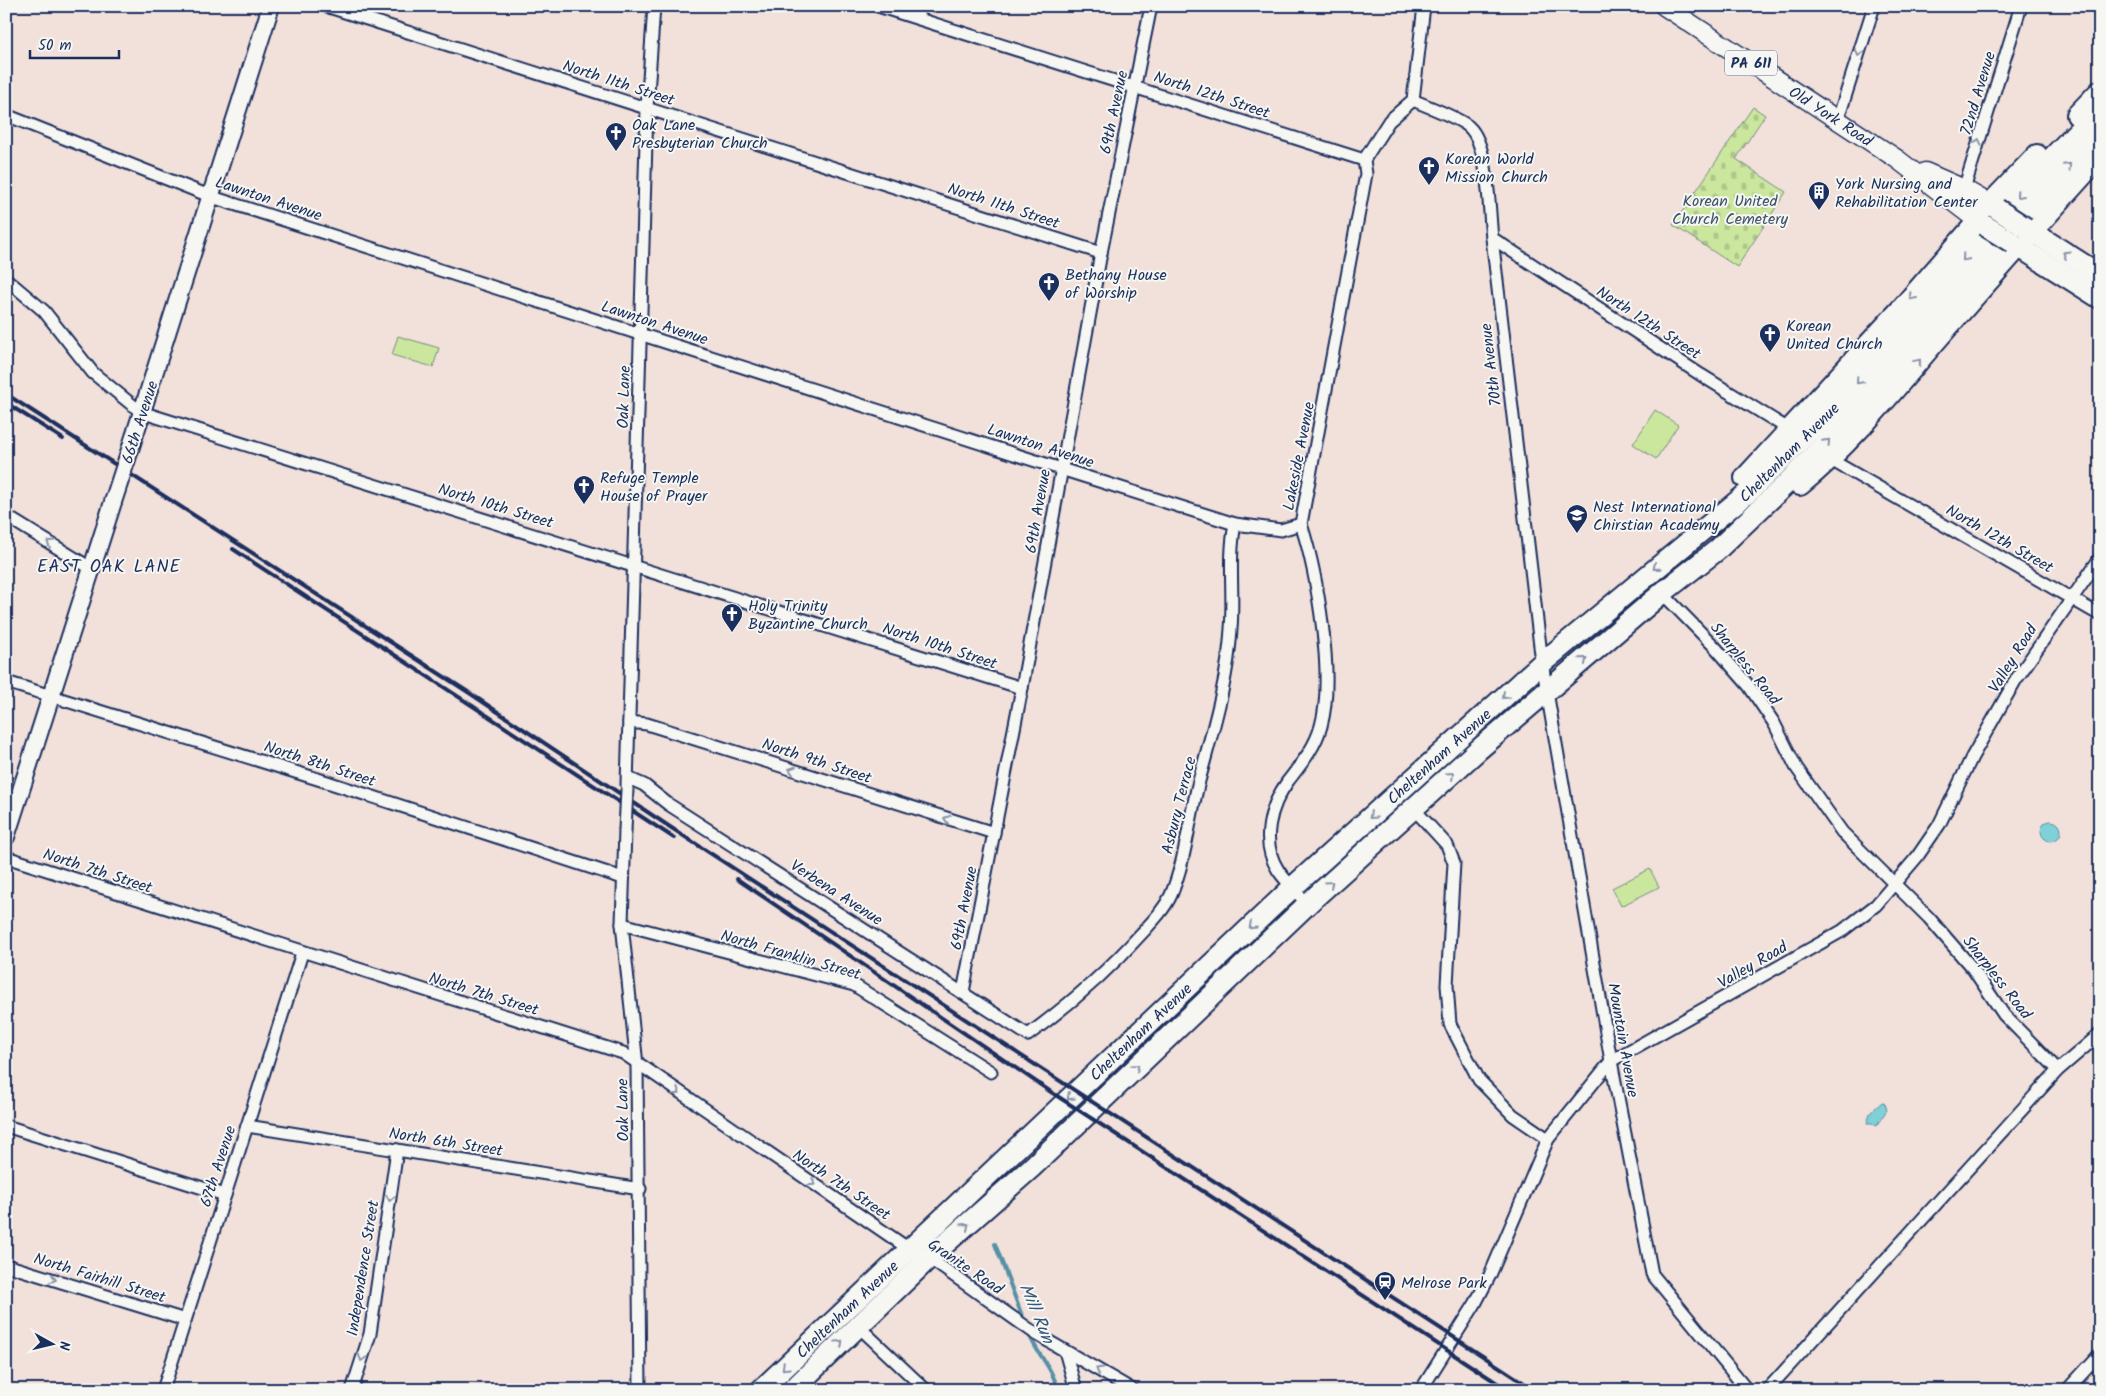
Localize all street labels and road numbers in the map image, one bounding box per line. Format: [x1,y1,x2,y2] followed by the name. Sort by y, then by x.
[1954,48,2003,139] street label: 72nd Avenue
[1725,50,1777,76] road number: PA 611
[559,54,679,114] street label: North 11th Street
[1150,65,1274,126] street label: North 12th Street
[1093,68,1136,156] street label: 69th Avenue
[1783,80,1878,154] street label: Old York Road
[212,170,325,228] street label: Lawnton Avenue
[944,177,1064,237] street label: North 11th Street
[1591,280,1706,367] street label: North 12th Street
[598,294,711,352] street label: Lawnton Avenue
[1474,322,1509,408] street label: 70th Avenue
[611,365,638,429] street label: Oak Lane
[115,378,166,467] street label: 66th Avenue
[1734,397,1846,509] street label: Cheltenham Avenue
[1277,400,1322,513] street label: Lakeside Avenue
[984,417,1097,475] street label: Lawnton Avenue
[1019,467,1058,555] street label: 69th Avenue
[435,477,557,536] street label: North 10th Street
[1941,498,2058,581] street label: North 12th Street
[879,616,1001,677] street label: North 10th Street
[1703,617,1787,712] street label: Sharpless Road
[1982,619,2045,698] street label: Valley Road
[1382,703,1498,811] street label: Cheltenham Avenue
[758,732,875,791] street label: North 9th Street
[261,735,379,794] street label: North 8th Street
[1155,754,1204,857] street label: Asbury Terrace
[40,842,156,901] street label: North 7th Street
[785,854,888,933] street label: Verbena Avenue
[944,864,985,952] street label: 69th Avenue
[717,923,865,988] street label: North Franklin Street
[1956,931,2038,1026] street label: Sharpless Road
[1713,935,1793,995] street label: Valley Road
[426,966,542,1023] street label: North 7th Street
[1084,977,1198,1087] street label: Cheltenham Avenue
[1600,981,1645,1099] street label: Mountain Avenue
[610,1078,637,1142] street label: Oak Lane
[387,1121,505,1164] street label: North 6th Street
[193,1122,243,1211] street label: 67th Avenue
[787,1143,896,1228] street label: North 7th Street
[340,1198,387,1338] street label: Independence Street
[922,1233,1009,1302] street label: Granite Road
[31,1246,169,1311] street label: North Fairhill Street
[791,1255,905,1365] street label: Cheltenham Avenue

